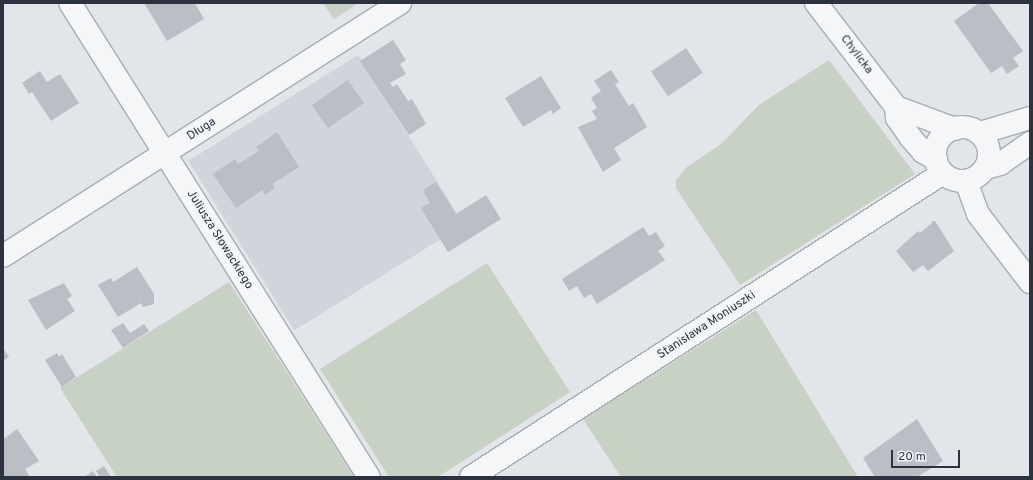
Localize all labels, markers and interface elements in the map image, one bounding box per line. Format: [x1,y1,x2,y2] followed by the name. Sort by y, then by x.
[837,33,875,77] street label: Chylicka
[185,115,219,145] street label: Długa
[183,188,255,292] street label: Juliusza Słowackiego
[655,289,759,363] street label: Stanisława Moniuszki
[893,442,962,468] scale bar
[898,449,926,465] text: 20 m

